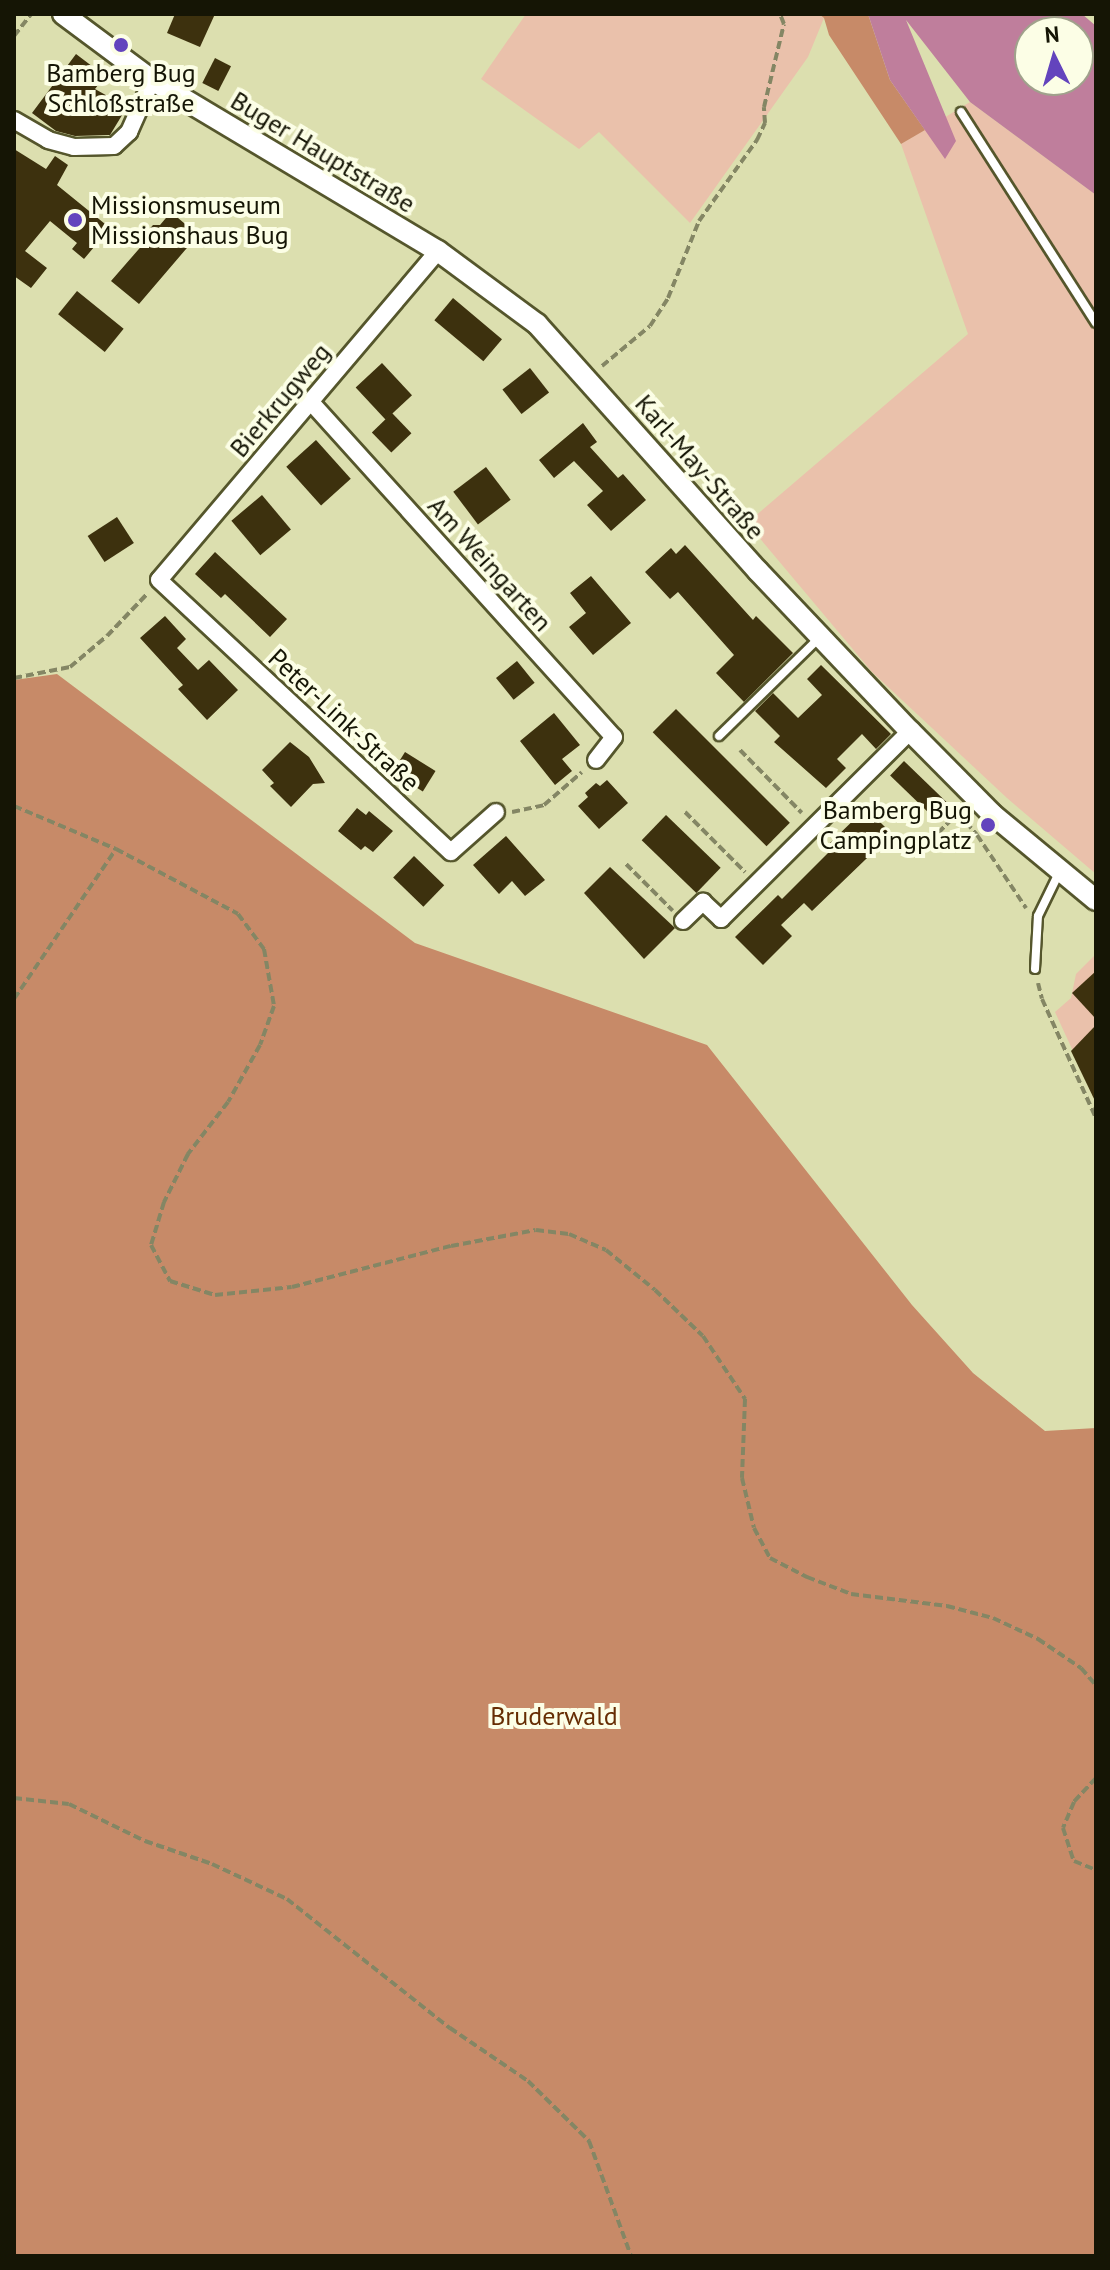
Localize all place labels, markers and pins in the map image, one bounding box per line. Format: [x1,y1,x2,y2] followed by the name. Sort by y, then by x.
[112,36,130,54] marker: Bamberg Bug Schloßstraße
[46,57,196,118] place label: Bamberg Bug Schloßstraße
[91,189,289,250] place label: Missionsmuseum Missionshaus Bug
[66,211,84,229] marker: Missionsmuseum Missionshaus Bug
[819,794,972,856] place label: Bamberg Bug Campingplatz
[979,816,997,834] marker: Bamberg Bug Campingplatz

